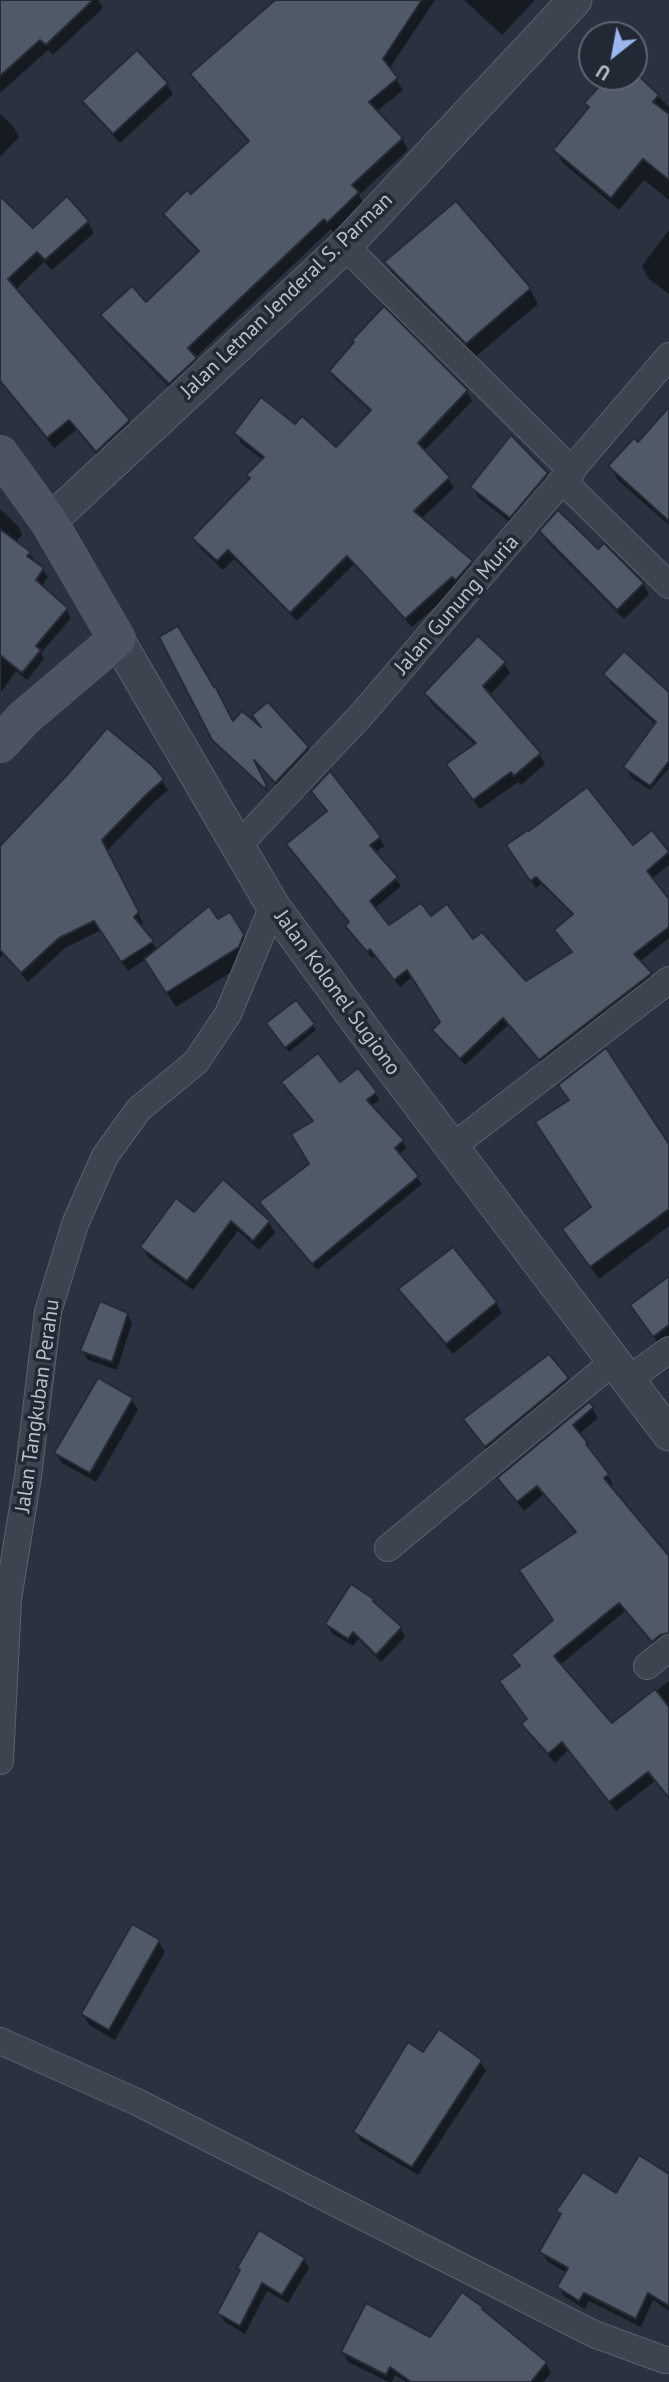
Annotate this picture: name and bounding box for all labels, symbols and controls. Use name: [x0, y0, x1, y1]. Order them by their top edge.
north arrow: [578, 21, 648, 91]
text: U: [592, 59, 615, 86]
street label: Jalan Letnan Jenderal S. Parman: [176, 188, 398, 404]
street label: Jalan Gunung Muria: [390, 530, 524, 680]
street label: Jalan Kolonel Sugiono: [269, 906, 405, 1080]
street label: Jalan Tangkuban Perahu: [11, 1298, 65, 1514]

